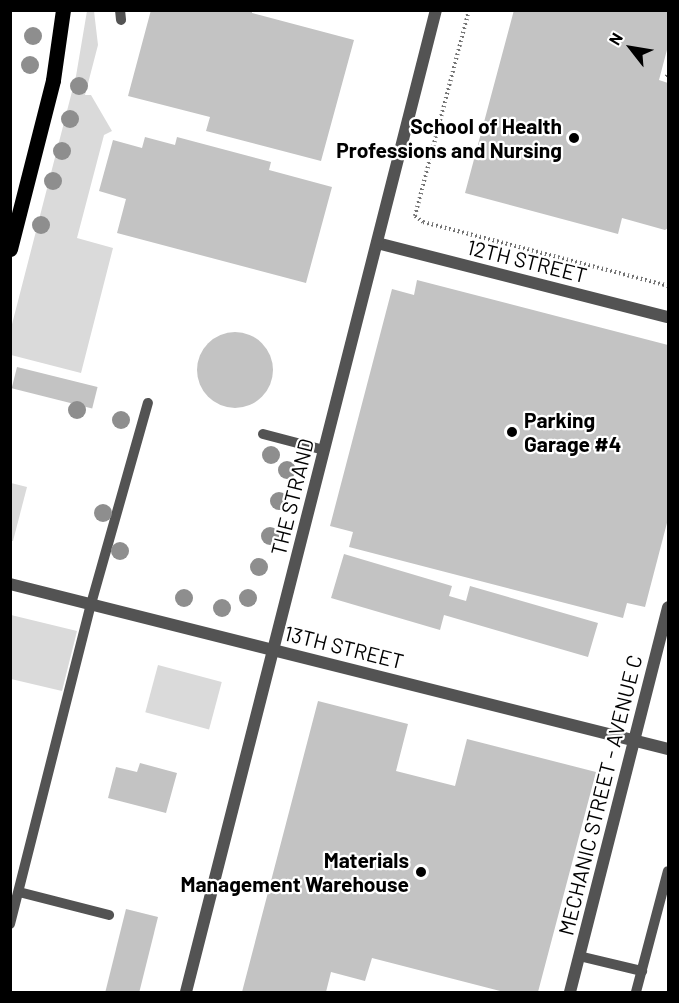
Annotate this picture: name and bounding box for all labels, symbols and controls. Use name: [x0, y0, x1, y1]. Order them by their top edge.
north arrow: [601, 18, 661, 78]
text: N: [604, 29, 626, 48]
place label: School of Health Professions and Nursing: [336, 113, 562, 163]
marker: School of Health Professions and Nursing: [567, 131, 581, 145]
street label: 12TH STREET: [465, 234, 589, 288]
place label: Parking Garage #4: [524, 407, 621, 457]
marker: Parking Garage #4: [505, 425, 519, 439]
street label: THE STRAND: [265, 436, 319, 558]
street label: 13TH STREET: [282, 620, 406, 674]
street label: MECHANIC STREET - AVENUE C: [553, 652, 647, 938]
place label: Materials Management Warehouse: [181, 847, 409, 897]
marker: Materials Management Warehouse: [414, 865, 428, 879]

